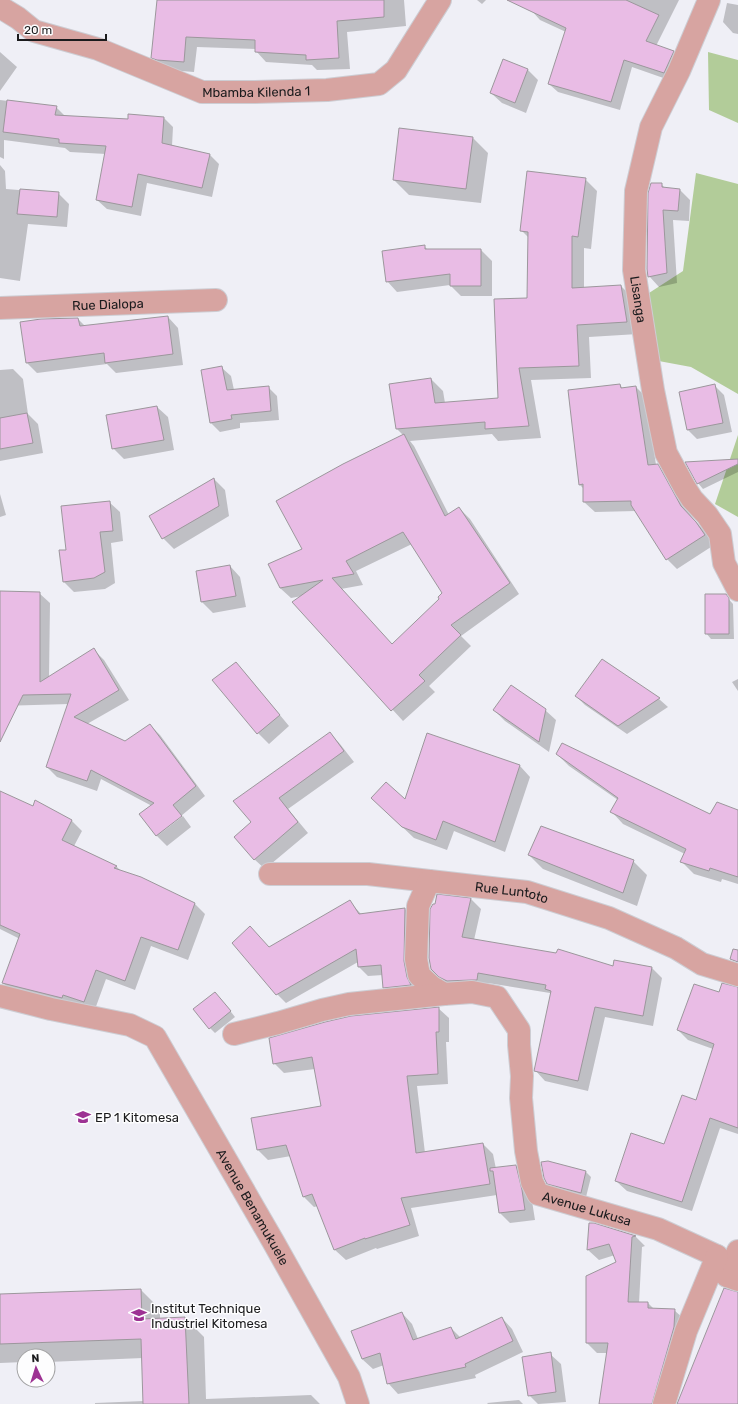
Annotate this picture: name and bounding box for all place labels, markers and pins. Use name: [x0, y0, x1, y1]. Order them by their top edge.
school or university icon: EP 1 Kitomesa: [74, 1108, 92, 1126]
place label: EP 1 Kitomesa: [95, 1110, 179, 1125]
place label: Institut Technique Industriel Kitomesa: [151, 1301, 268, 1331]
school or university icon: Institut Technique Industriel Kitomesa: [130, 1306, 148, 1324]

